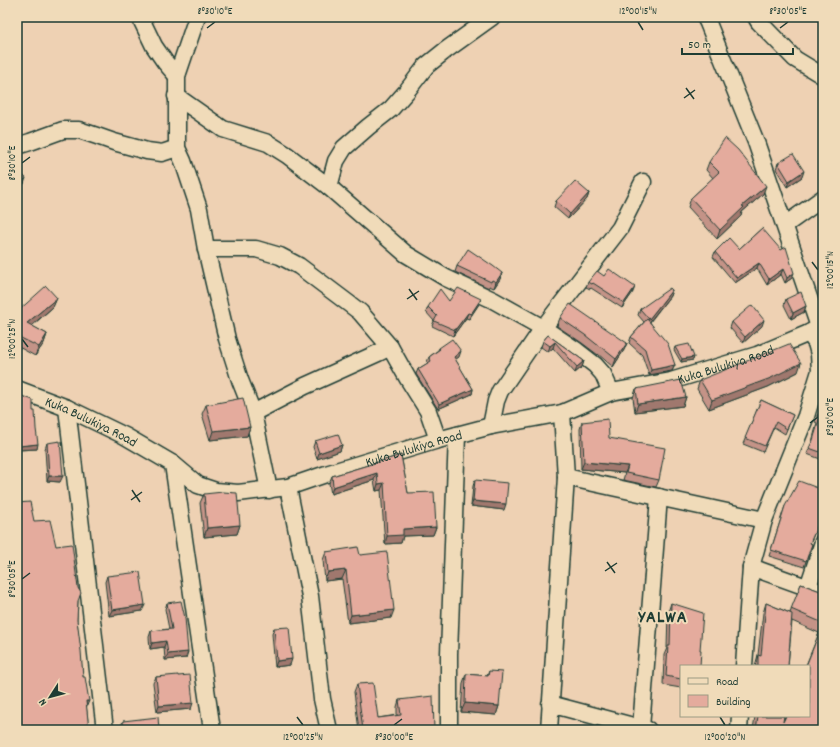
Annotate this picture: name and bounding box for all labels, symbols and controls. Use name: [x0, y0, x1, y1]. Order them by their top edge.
text: 8°30'10"E: [198, 5, 233, 19]
text: 12°00'15"N: [619, 5, 657, 19]
text: 8°30'05"E: [769, 5, 807, 19]
scale bar: [682, 30, 793, 56]
text: 50 m: [688, 37, 711, 54]
text: 8°30'10"E: [6, 145, 20, 180]
text: 12°00'15"N: [824, 251, 838, 289]
text: 12°00'25"N: [6, 319, 20, 359]
street label: Kuka Bulukiya Road: [675, 341, 777, 390]
street label: Kuka Bulukiya Road: [42, 393, 140, 453]
text: 8°30'00"E: [824, 398, 838, 436]
street label: Kuka Bulukiya Road: [363, 426, 465, 474]
text: 8°30'05"E: [6, 560, 20, 598]
district label: YALWA: [638, 606, 687, 631]
legend: [680, 665, 810, 717]
text: Road: [716, 674, 738, 691]
north arrow: [30, 677, 70, 717]
text: N: [35, 694, 52, 709]
text: Building: [716, 694, 751, 711]
text: 12°00'25"N: [283, 731, 323, 745]
text: 8°30'00"E: [375, 731, 413, 745]
text: 12°00'20"N: [705, 731, 746, 745]

